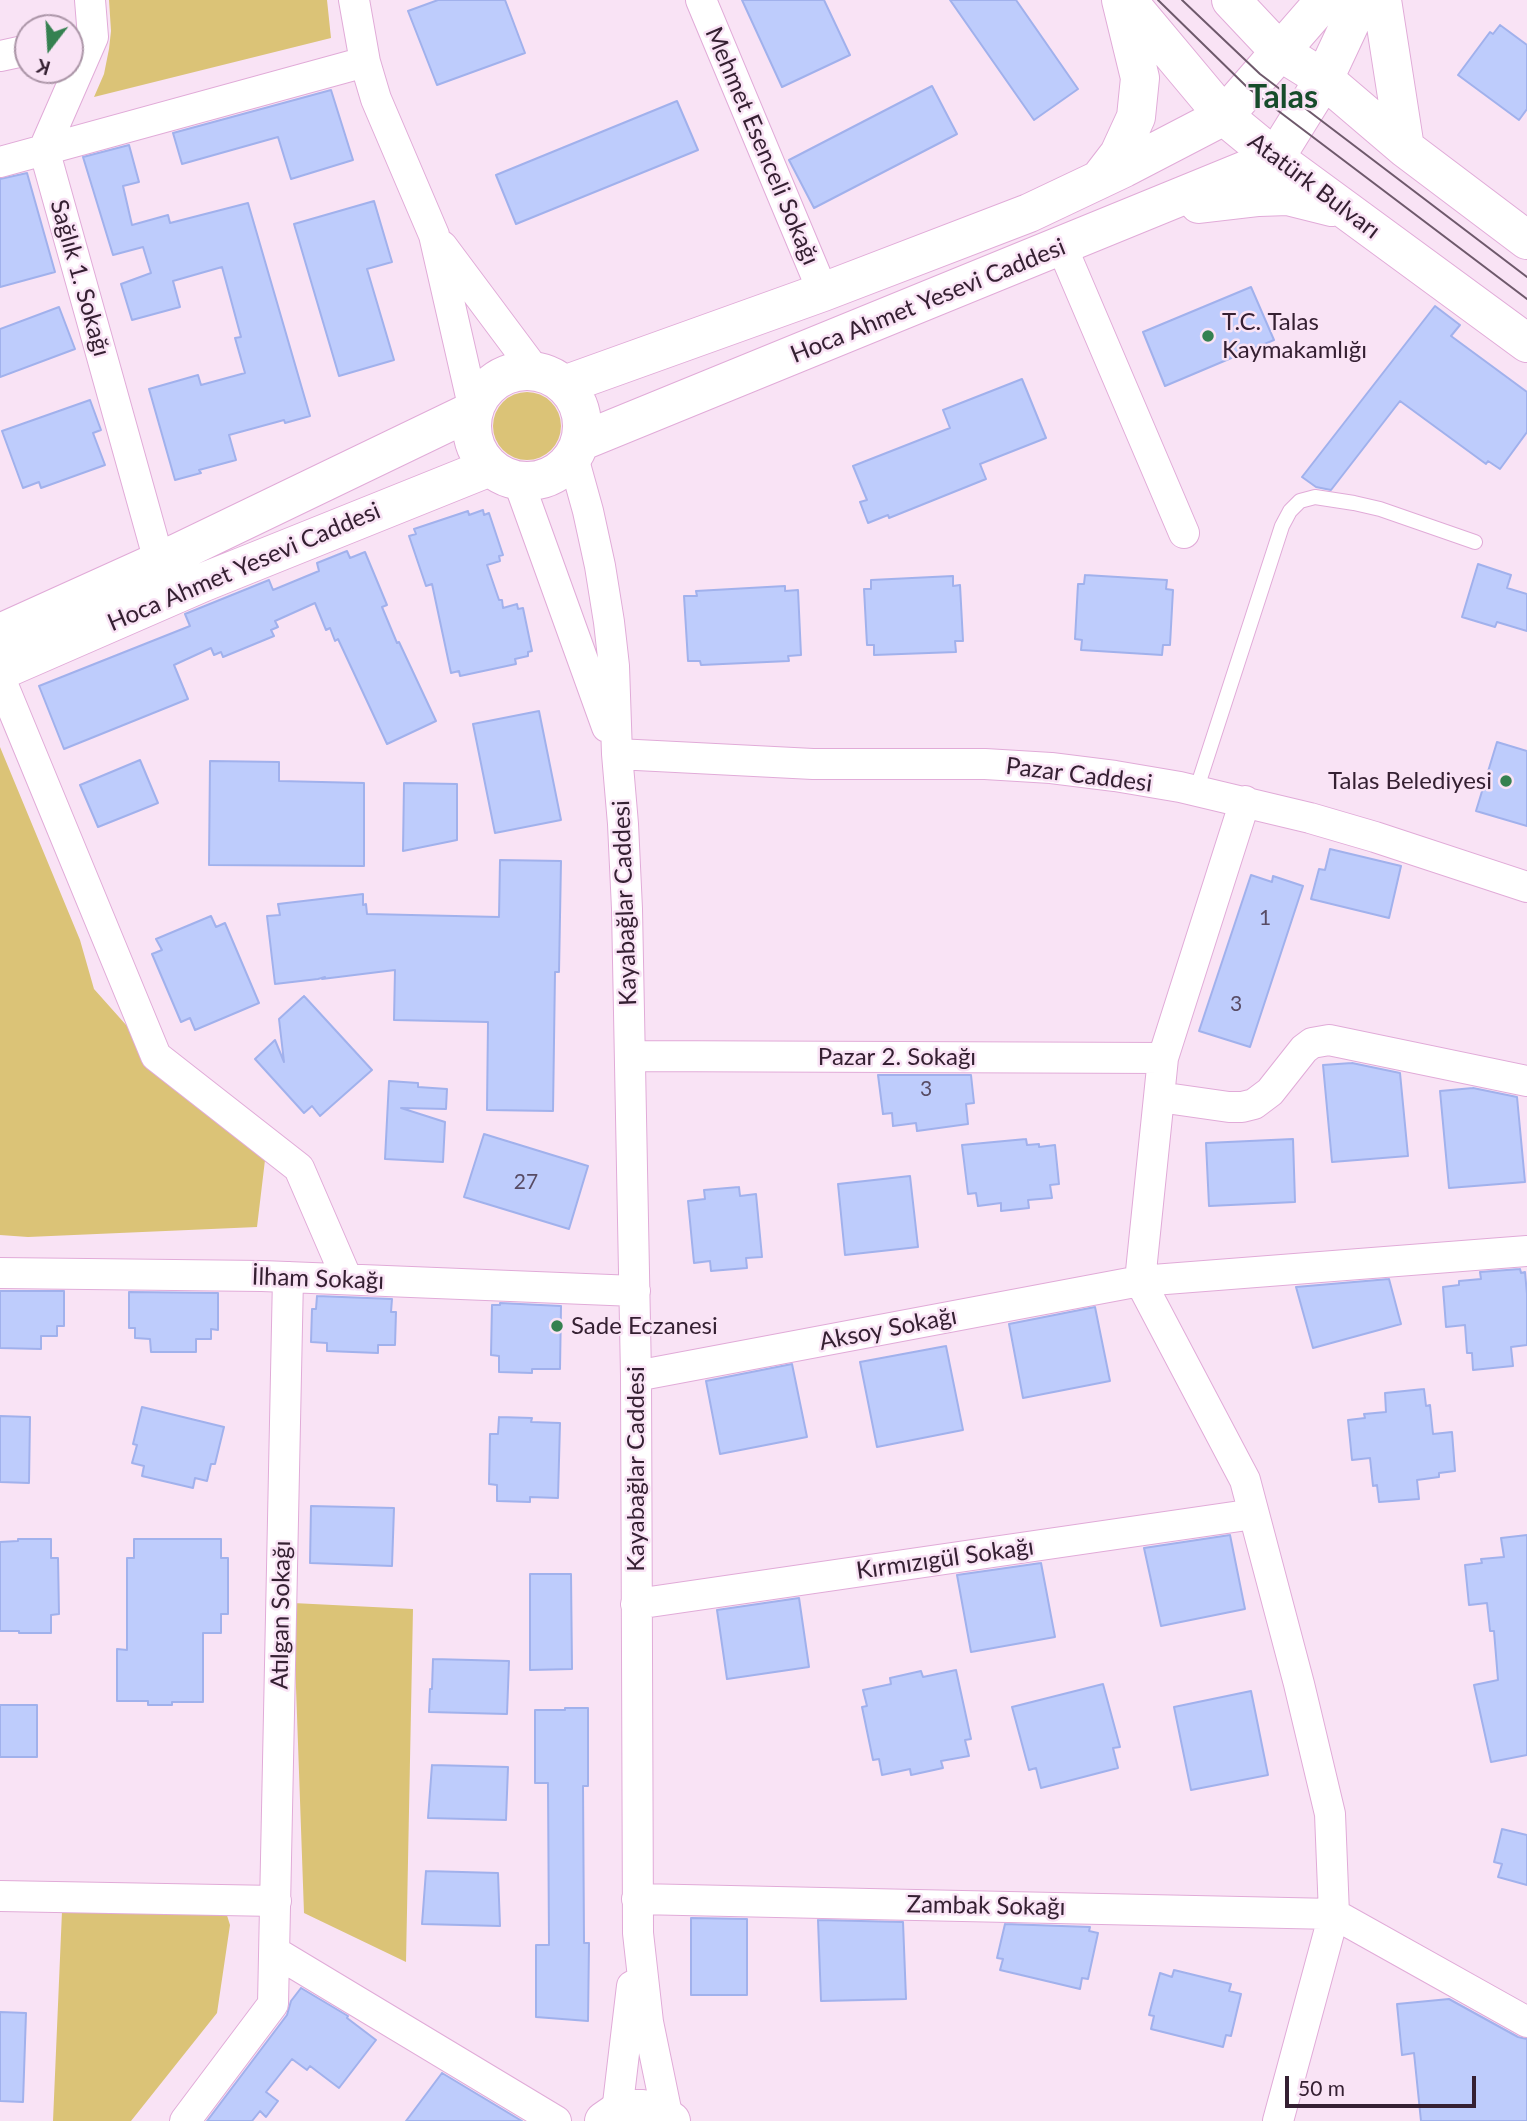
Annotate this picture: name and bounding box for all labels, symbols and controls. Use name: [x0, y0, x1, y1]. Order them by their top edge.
north arrow: [14, 14, 84, 84]
street label: Mehmet Esenceli Sokağı: [699, 23, 825, 269]
text: K: [34, 55, 53, 81]
district label: Talas: [1248, 79, 1318, 117]
street label: Atatürk Bulvarı: [1242, 127, 1386, 245]
street label: Sağlık 1. Sokağı: [44, 196, 116, 360]
street label: Hoca Ahmet Yesevi Caddesi: [787, 233, 1069, 369]
place label: T.C. Talas Kaymakamlığı: [1222, 308, 1367, 364]
marker: T.C. Talas Kaymakamlığı: [1200, 328, 1216, 344]
street label: Hoca Ahmet Yesevi Caddesi: [103, 496, 385, 638]
street label: Pazar Caddesi: [1004, 752, 1154, 798]
place label: Talas Belediyesi: [1328, 767, 1492, 795]
marker: Talas Belediyesi: [1498, 773, 1514, 789]
street label: Kayabağlar Caddesi: [607, 800, 643, 1006]
house number: 1: [1259, 905, 1271, 931]
house number: 3: [1230, 991, 1242, 1017]
street label: Pazar 2. Sokağı: [818, 1043, 976, 1071]
house number: 3: [920, 1076, 932, 1102]
house number: 27: [514, 1169, 538, 1195]
street label: İlham Sokağı: [251, 1262, 385, 1296]
street label: Aksoy Sokağı: [817, 1302, 959, 1356]
place label: Sade Eczanesi: [571, 1312, 718, 1340]
marker: Sade Eczanesi: [549, 1318, 565, 1334]
street label: Kayabağlar Caddesi: [622, 1366, 650, 1572]
street label: Kırmızıgül Sokağı: [854, 1532, 1036, 1586]
street label: Atılgan Sokağı: [265, 1540, 297, 1690]
street label: Zambak Sokağı: [906, 1890, 1066, 1922]
scale bar: [1289, 2062, 1480, 2106]
text: 50 m: [1298, 2075, 1345, 2100]

